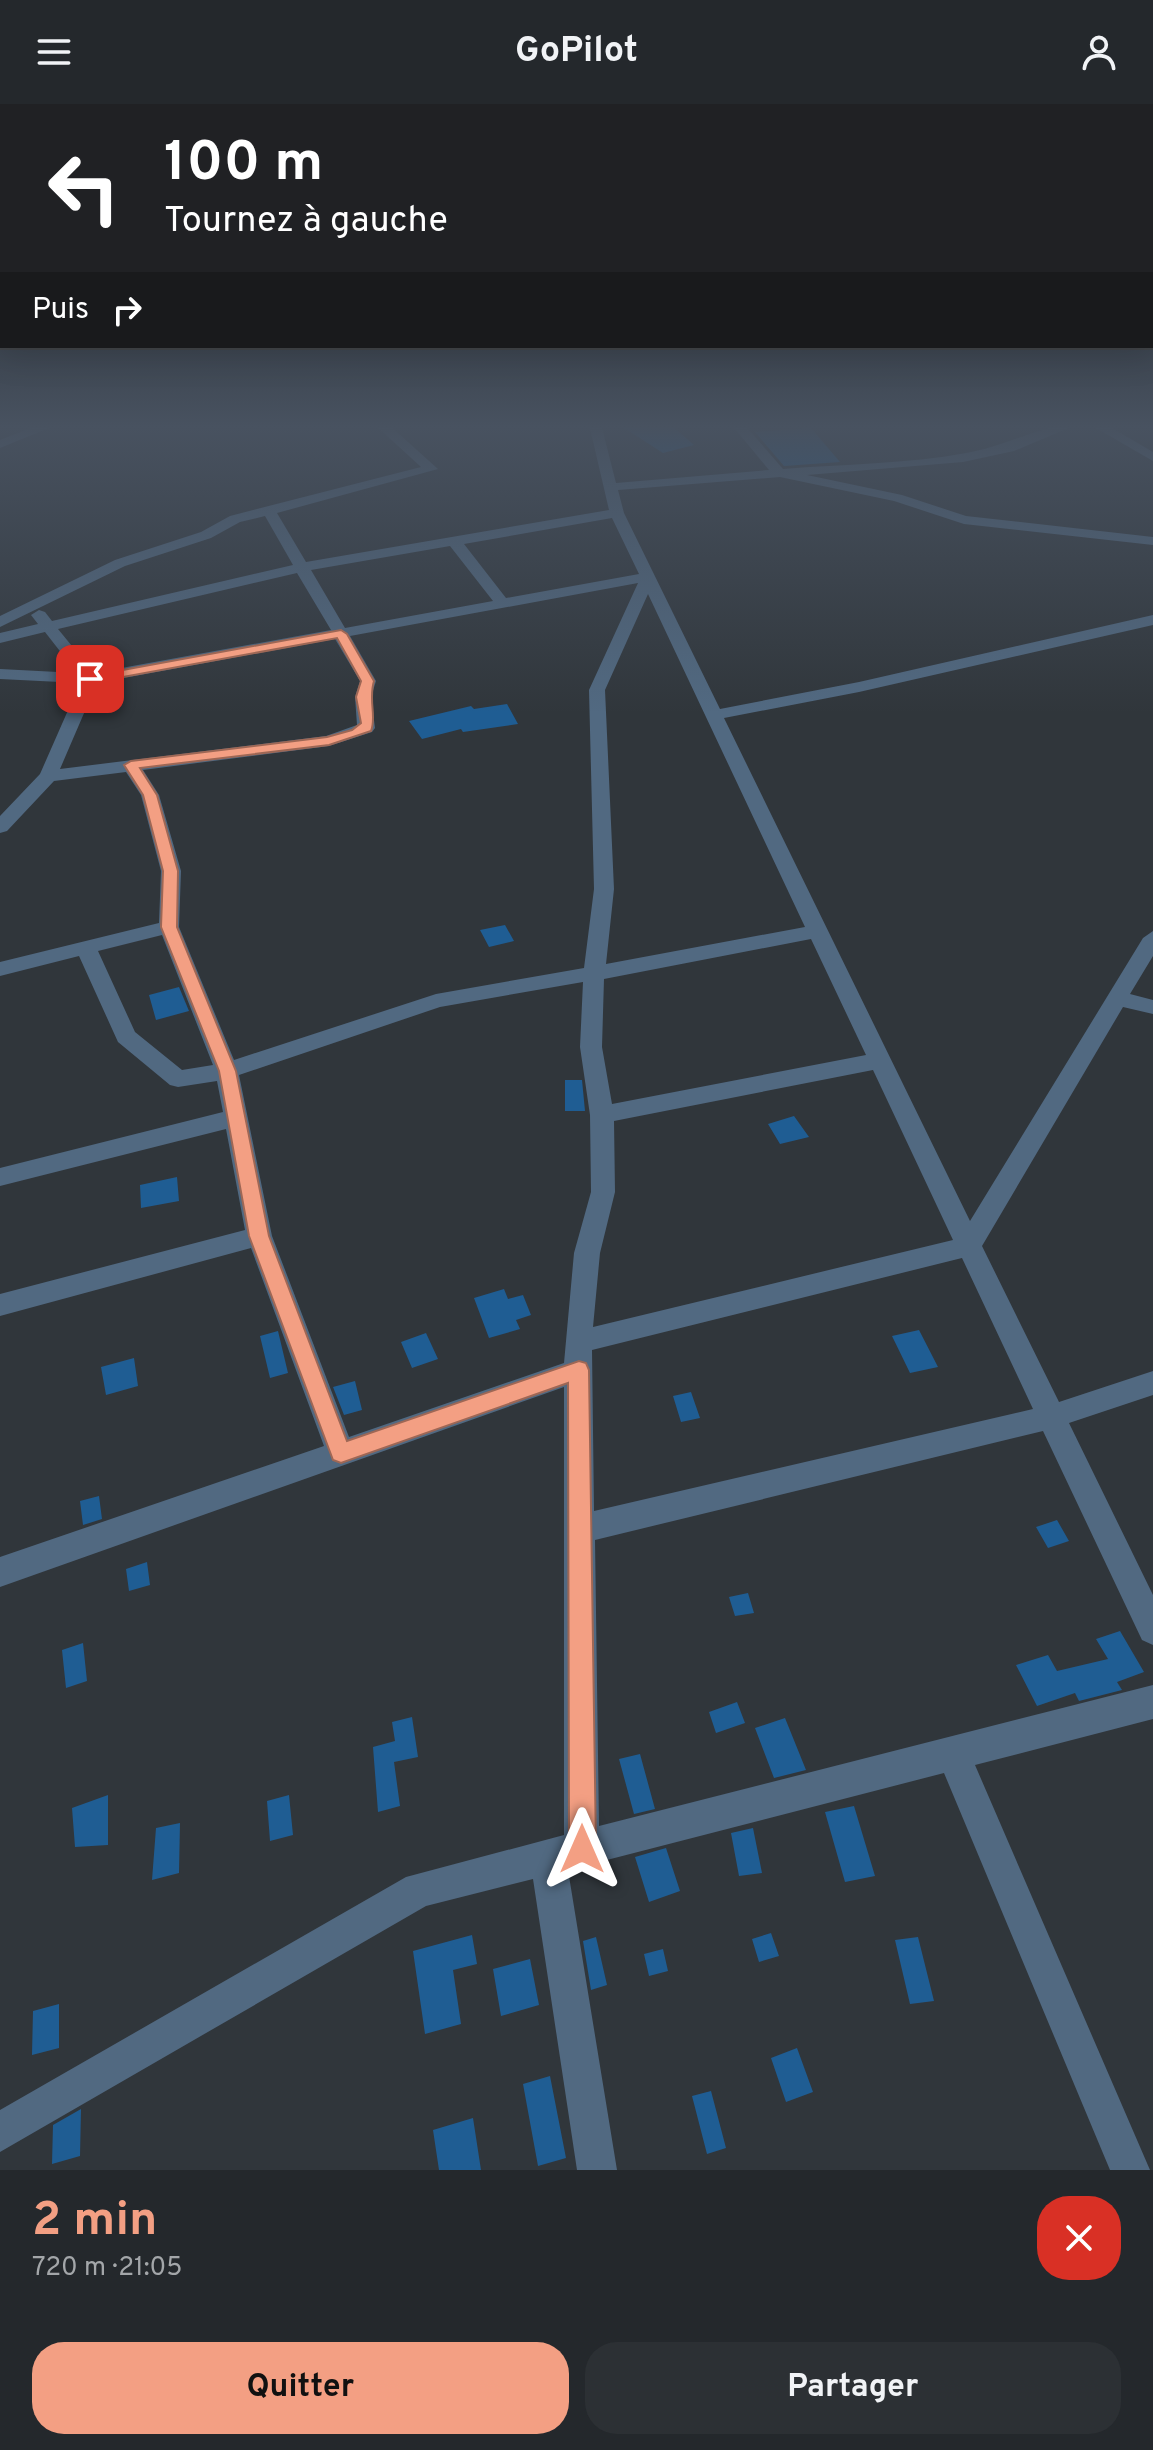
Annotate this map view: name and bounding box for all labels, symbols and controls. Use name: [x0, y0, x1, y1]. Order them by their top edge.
text: GoPilot: [515, 29, 638, 75]
icon: menu: [32, 30, 76, 74]
icon: person: [1077, 30, 1121, 74]
text: 100 m: [164, 130, 323, 200]
icon: left: [32, 136, 136, 240]
text: Tournez à gauche: [164, 199, 448, 245]
icon: right: [105, 288, 149, 332]
text: Puis: [32, 292, 89, 329]
pin: [56, 645, 124, 713]
icon: arrive: [68, 657, 112, 701]
position arrow: [540, 1807, 624, 1891]
text: 2 min: [32, 2192, 157, 2252]
button: close: [1037, 2196, 1121, 2280]
text: 720 m · 21:05: [32, 2252, 182, 2285]
button: Quitter: [32, 2342, 569, 2434]
button: Partager: [585, 2342, 1121, 2434]

